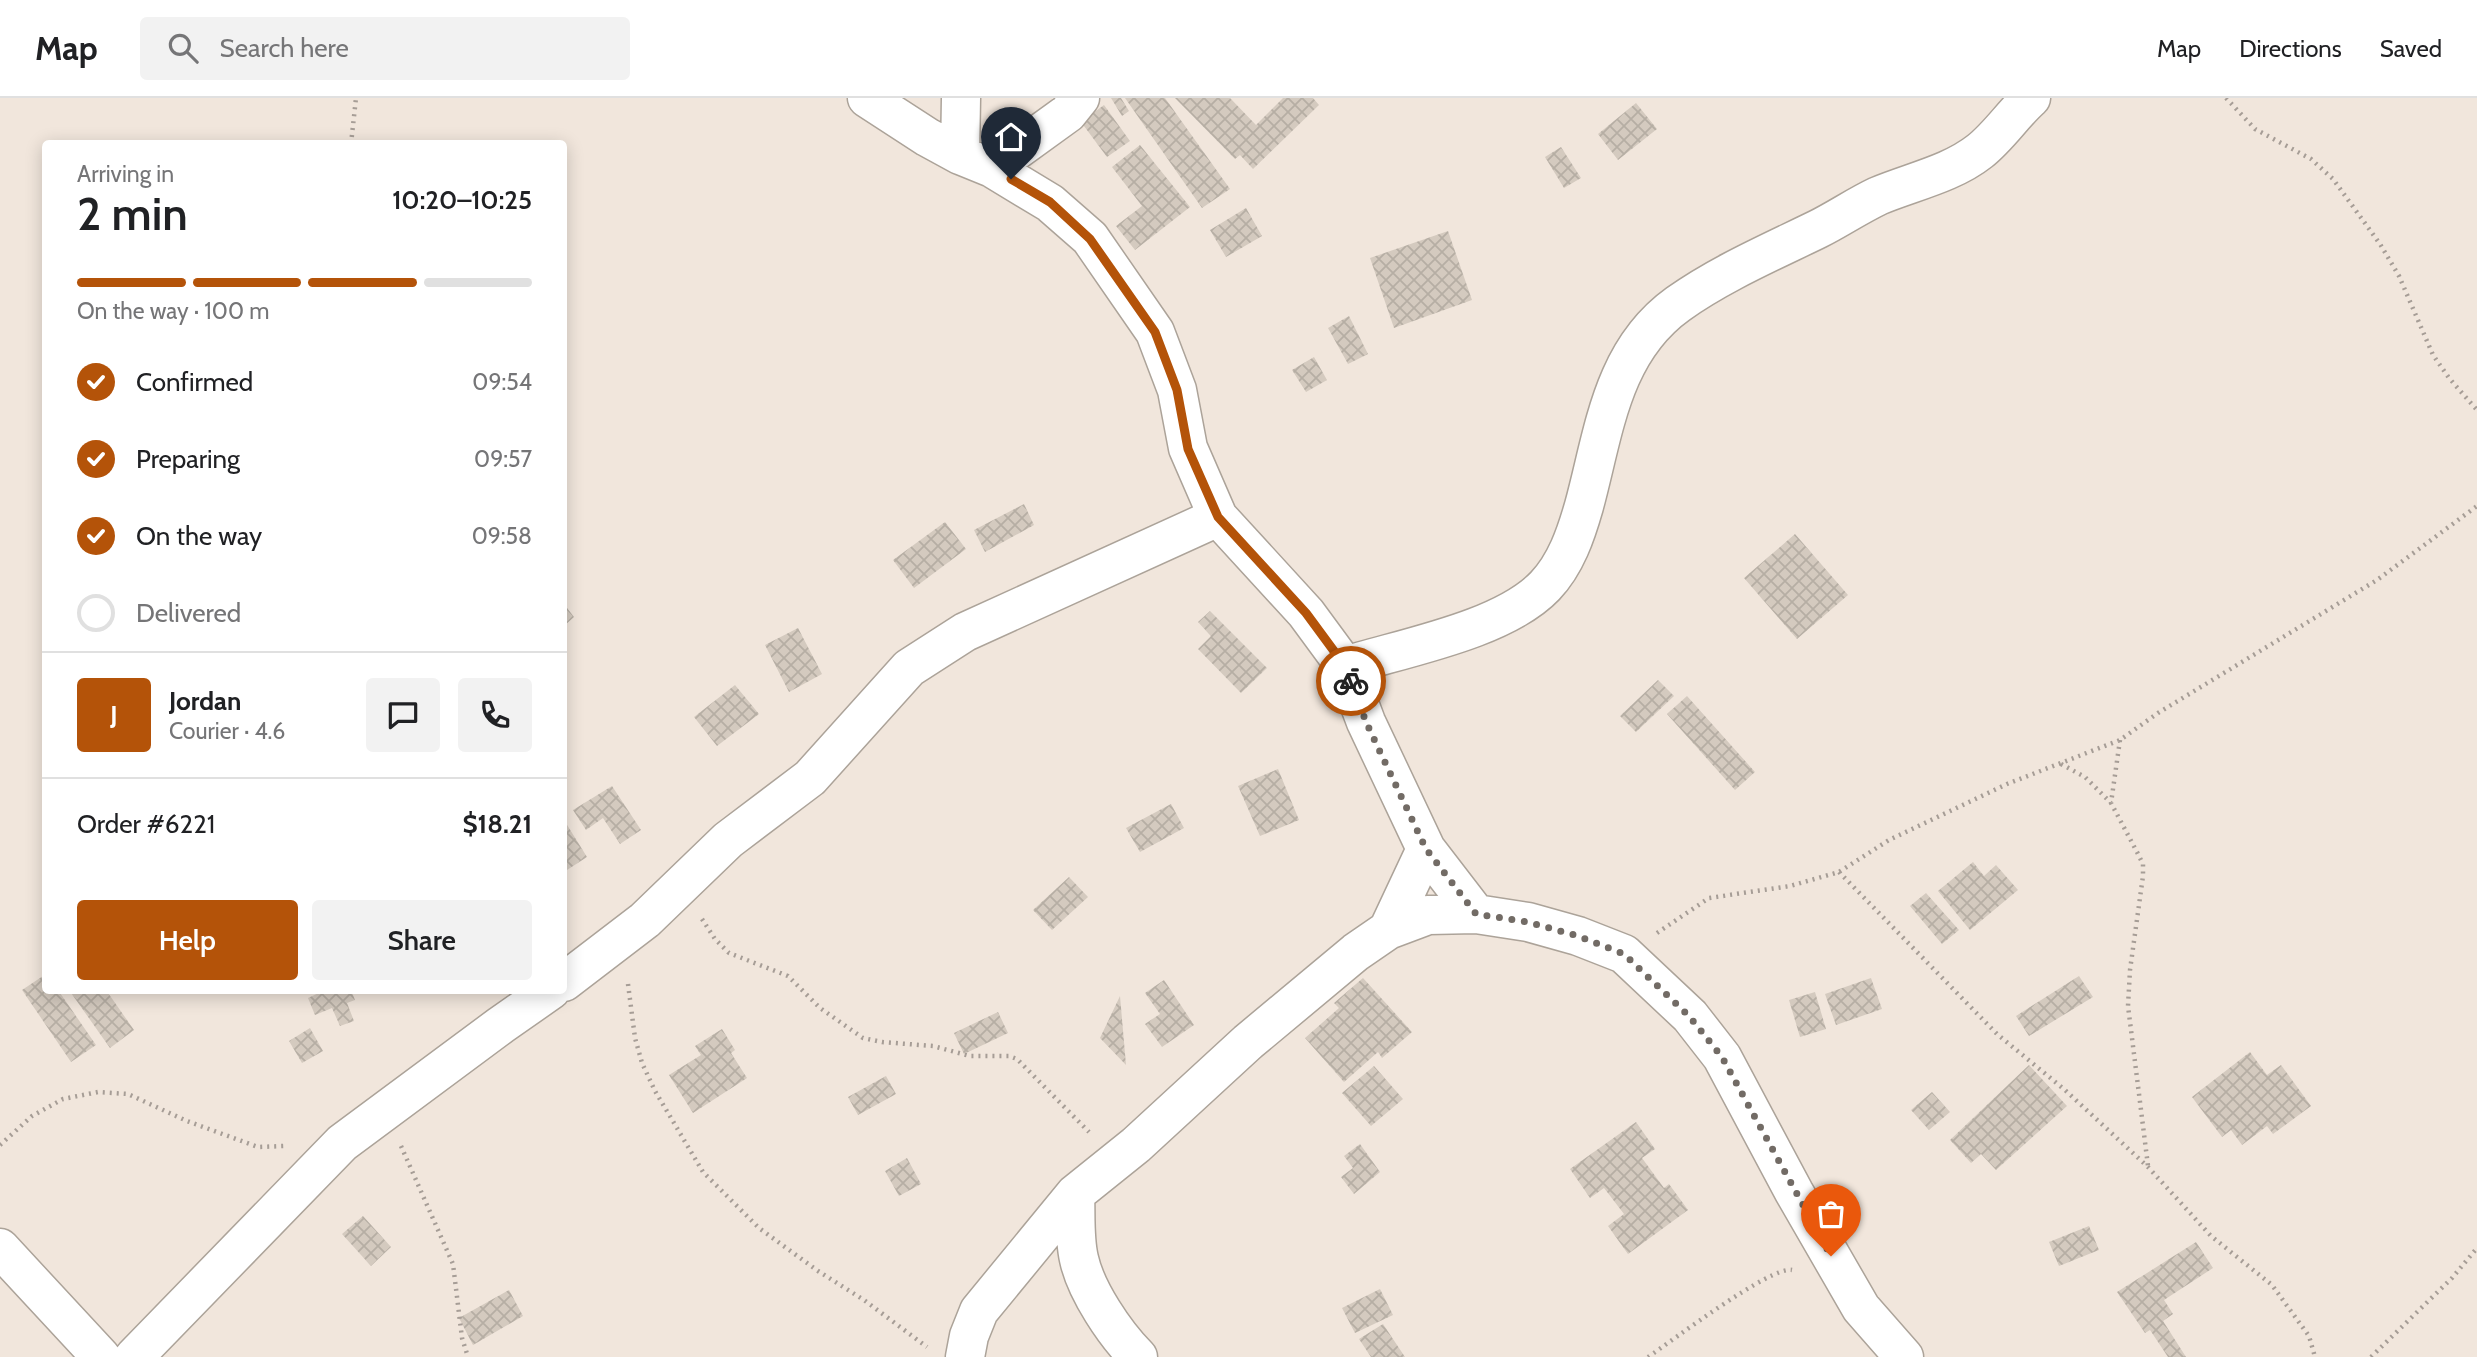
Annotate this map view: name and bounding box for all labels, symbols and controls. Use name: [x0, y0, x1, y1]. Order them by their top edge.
search box: [140, 17, 630, 80]
text: Map: [35, 28, 98, 68]
icon: search: [164, 29, 202, 67]
text: Search here: [220, 32, 349, 64]
text: Map: [2157, 34, 2201, 63]
text: Directions: [2239, 34, 2342, 63]
text: Saved: [2380, 34, 2442, 63]
pin: [981, 107, 1041, 179]
icon: home: [992, 118, 1030, 156]
text: Arriving in: [77, 160, 174, 188]
text: 10:20–10:25: [392, 184, 532, 216]
text: 2 min: [77, 186, 188, 242]
text: On the way · 100 m: [77, 297, 269, 325]
icon: check: [77, 363, 115, 401]
text: Confirmed: [136, 366, 253, 398]
text: 09:54: [472, 368, 532, 396]
icon: check: [77, 440, 115, 478]
text: Preparing: [136, 443, 240, 475]
text: 09:57: [474, 445, 532, 473]
icon: check: [77, 517, 115, 555]
text: On the way: [136, 520, 262, 552]
text: 09:58: [472, 522, 532, 550]
text: Delivered: [136, 597, 241, 629]
courier: [1316, 646, 1386, 716]
icon: bike: [1332, 662, 1370, 700]
button: chat: [366, 678, 440, 752]
button: phone: [458, 678, 532, 752]
text: Jordan: [169, 685, 241, 717]
text: J: [110, 699, 118, 731]
text: Courier · 4.6: [169, 717, 285, 745]
text: Order #6221: [77, 808, 215, 840]
text: $18.21: [463, 808, 532, 840]
button: Help: [77, 900, 298, 980]
button: Share: [312, 900, 532, 980]
pin: [1801, 1184, 1861, 1256]
icon: bag: [1812, 1195, 1850, 1233]

